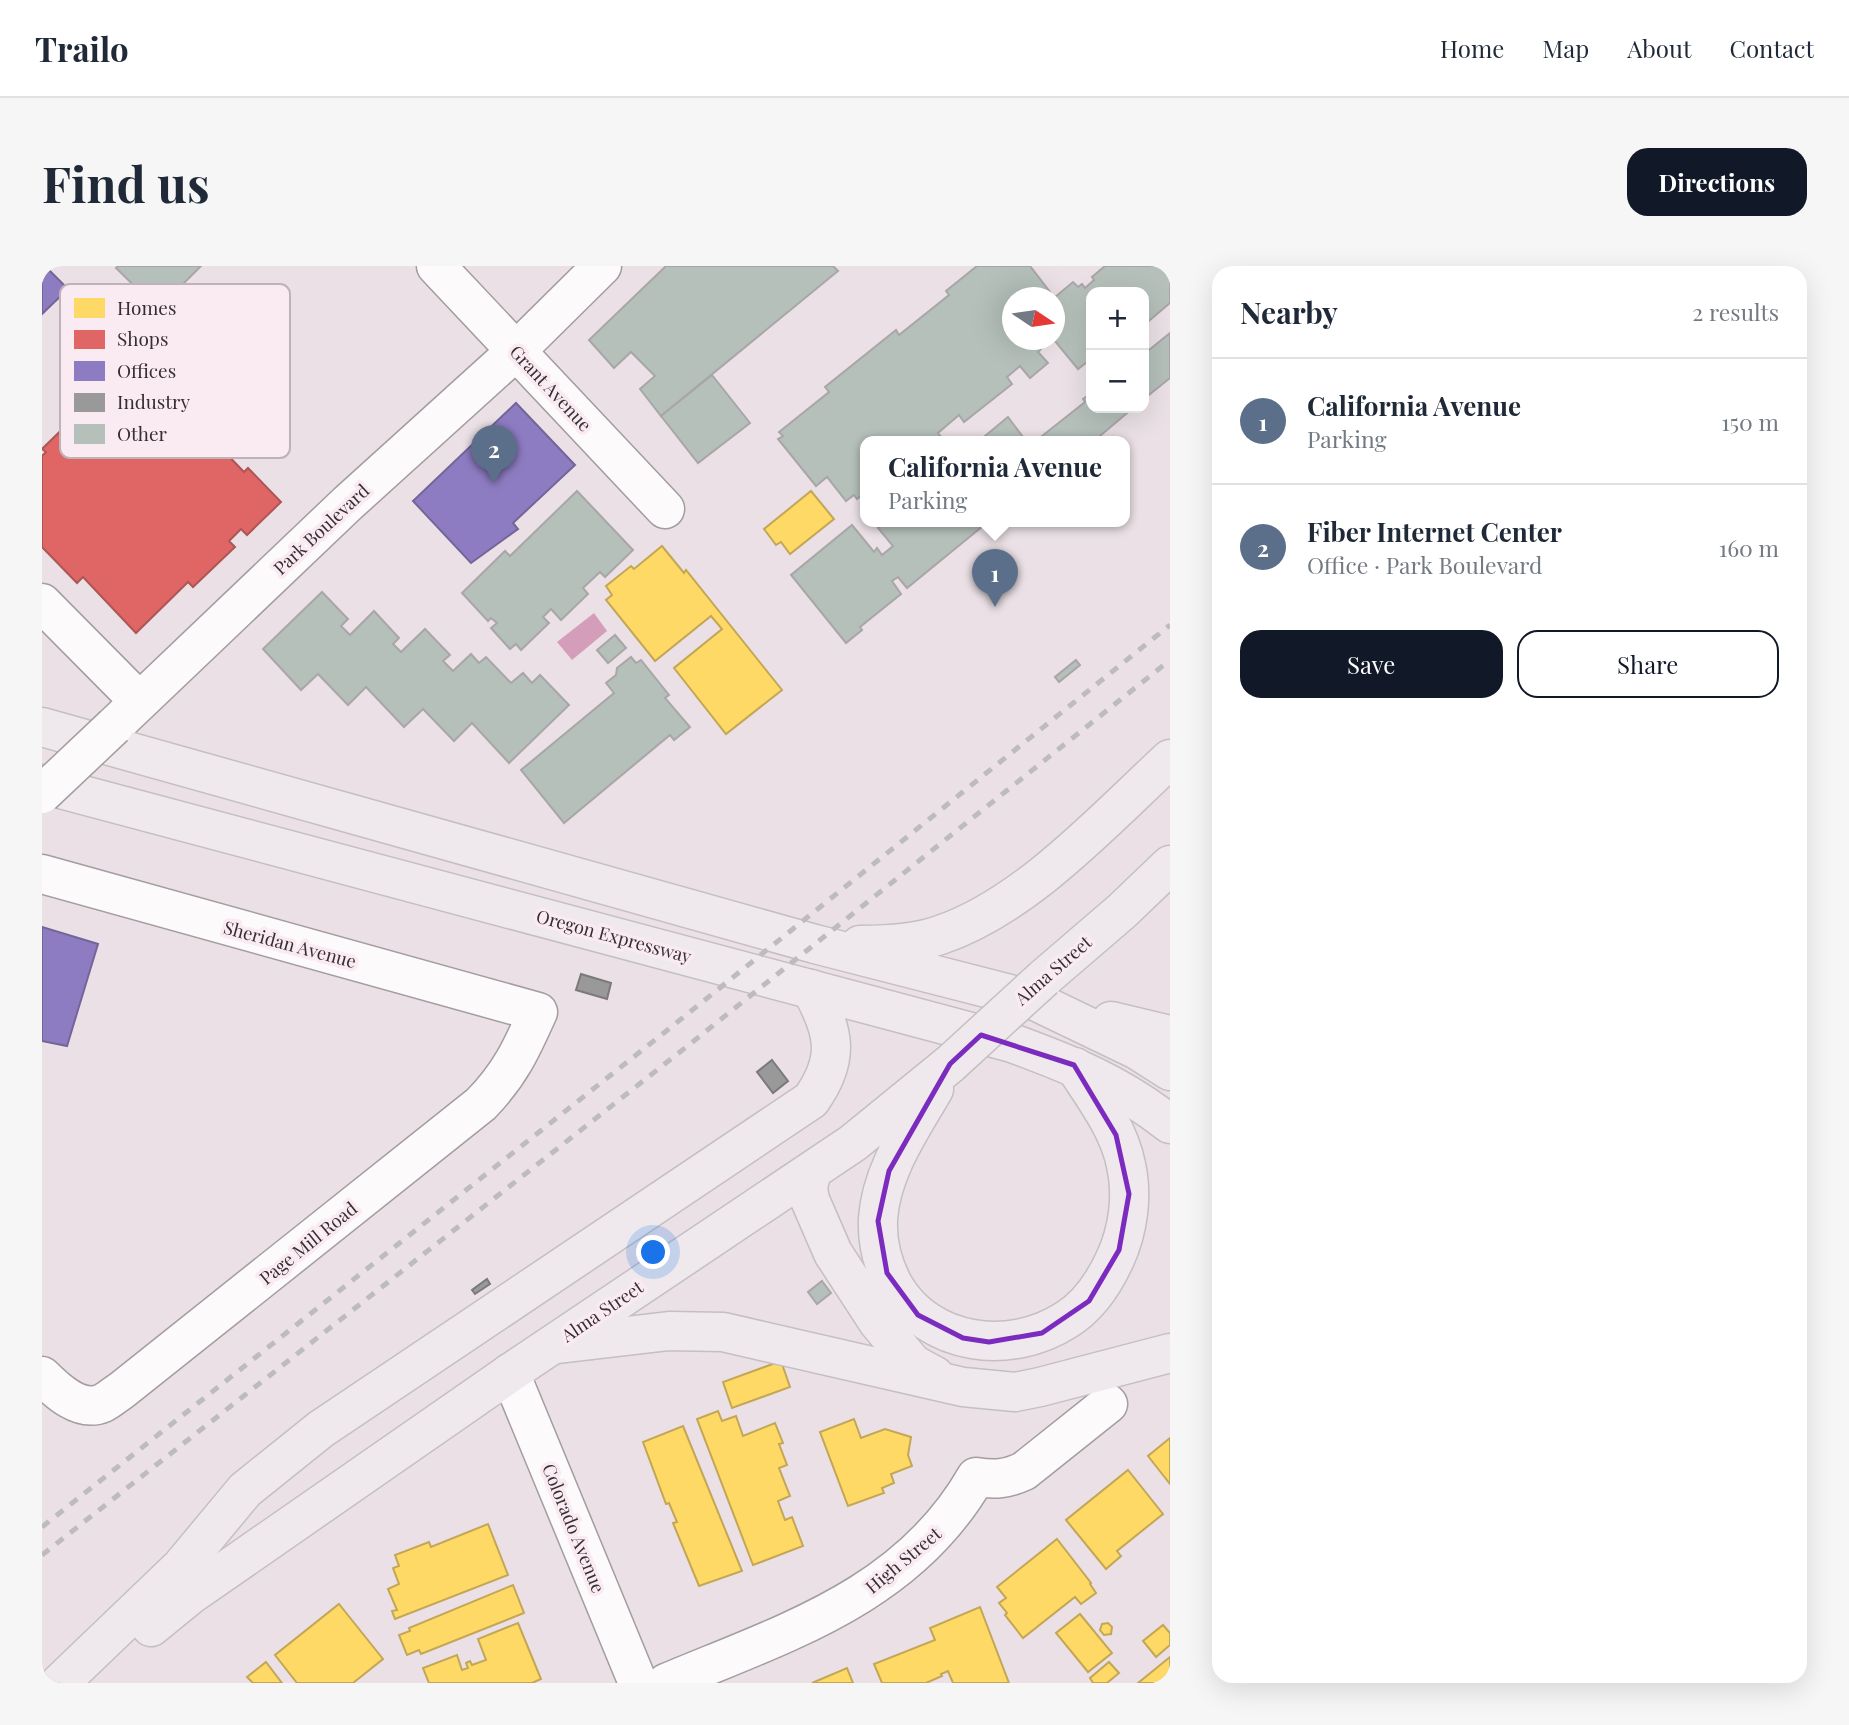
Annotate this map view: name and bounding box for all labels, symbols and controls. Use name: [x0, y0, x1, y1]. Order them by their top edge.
text: Trailo: [35, 26, 129, 70]
text: Home: [1440, 32, 1504, 64]
text: Map: [1542, 32, 1589, 64]
text: About: [1627, 32, 1691, 64]
text: Contact: [1729, 32, 1814, 64]
button: Directions: [1627, 148, 1807, 216]
text: Find us: [42, 150, 210, 215]
legend: [60, 284, 290, 458]
north arrow: [1002, 287, 1065, 350]
map controls: [1086, 287, 1149, 413]
button: +: [1086, 287, 1149, 350]
text: Nearby: [1240, 292, 1338, 332]
text: Homes: [117, 294, 176, 320]
text: 2 results: [1692, 296, 1779, 327]
text: Shops: [117, 325, 168, 351]
street label: Grant Avenue: [505, 340, 597, 436]
button: −: [1086, 350, 1149, 413]
text: Offices: [117, 357, 176, 383]
text: Industry: [117, 388, 191, 414]
text: California Avenue: [1307, 388, 1521, 423]
text: 1: [1259, 406, 1267, 437]
text: 150 m: [1721, 406, 1779, 437]
text: Other: [117, 420, 168, 446]
text: Parking: [1307, 423, 1387, 454]
pin: 2: [471, 425, 517, 483]
popup: [860, 436, 1130, 527]
text: California Avenue: [888, 449, 1102, 484]
street label: Park Boulevard: [268, 478, 374, 580]
text: Parking: [888, 484, 968, 515]
text: Fiber Internet Center: [1307, 514, 1562, 549]
text: 2: [1257, 532, 1269, 563]
text: 160 m: [1719, 532, 1779, 563]
pin: 1: [972, 549, 1018, 607]
text: Office · Park Boulevard: [1307, 549, 1542, 580]
button: Save: [1240, 630, 1503, 698]
button: Share: [1517, 630, 1779, 698]
street label: Oregon Expressway: [534, 904, 694, 968]
street label: Sheridan Avenue: [221, 915, 359, 973]
street label: Alma Street: [1009, 930, 1097, 1011]
street label: Page Mill Road: [254, 1196, 362, 1290]
your location: [636, 1235, 670, 1269]
street label: Alma Street: [555, 1274, 648, 1348]
street label: Colorado Avenue: [537, 1460, 611, 1596]
street label: High Street: [860, 1521, 946, 1599]

